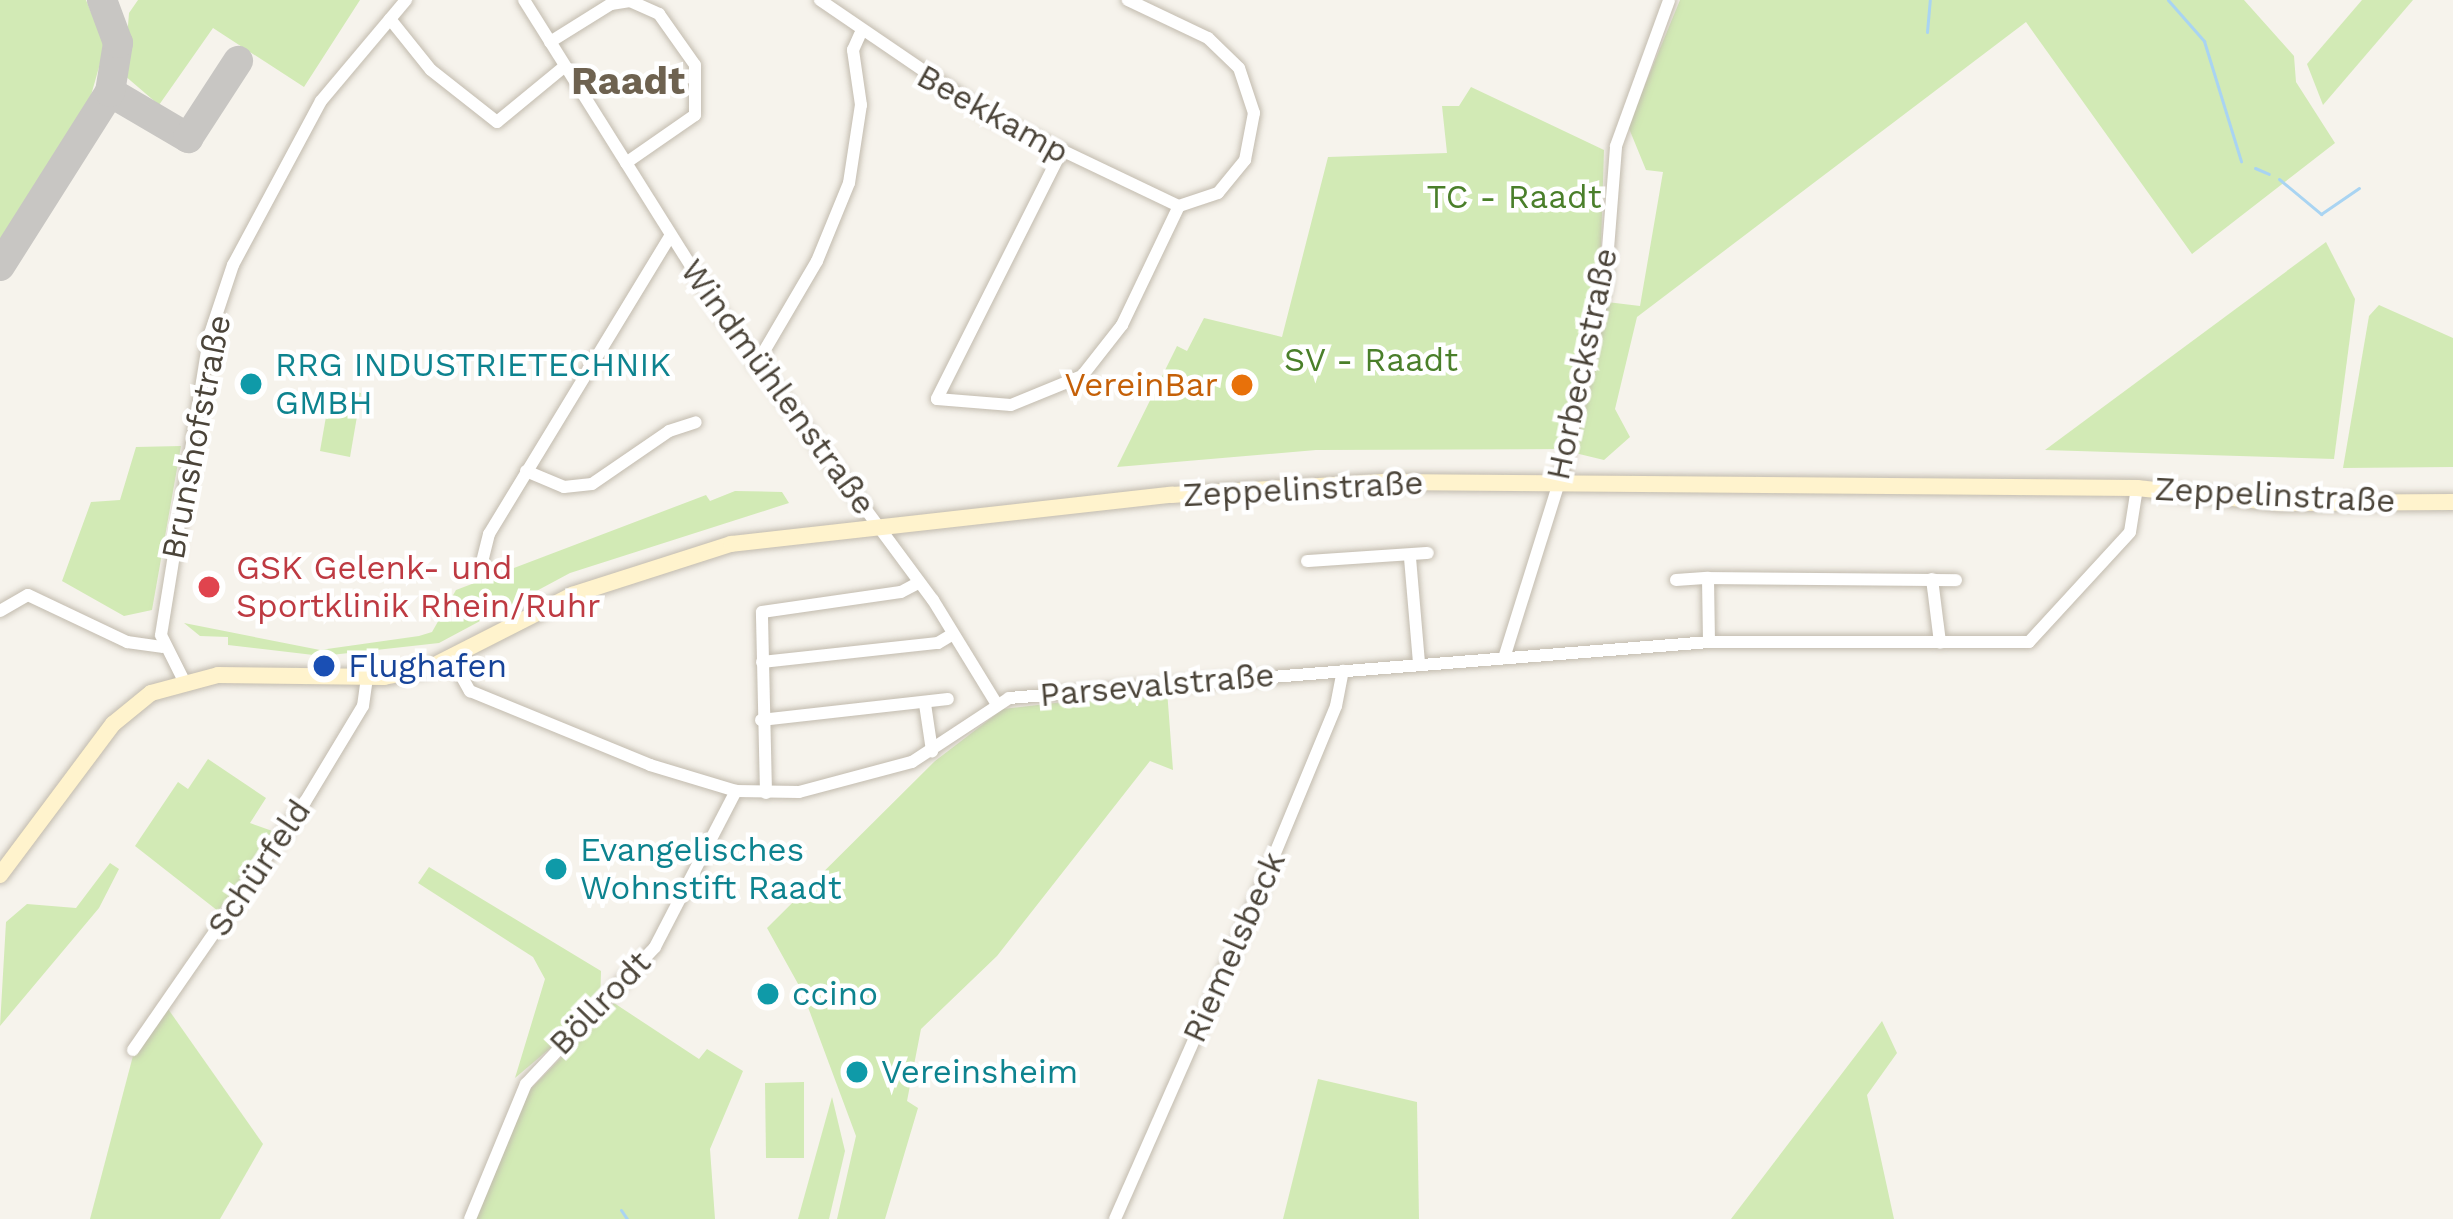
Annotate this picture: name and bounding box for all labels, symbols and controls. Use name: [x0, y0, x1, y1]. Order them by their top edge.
street label: Beekkamp: [910, 56, 1076, 172]
district label: Raadt: [571, 58, 685, 104]
park label: TC - Raadt: [1427, 177, 1601, 217]
street label: Horbeckstraße: [1538, 244, 1626, 484]
street label: Windmühlenstraße: [672, 252, 884, 522]
street label: Brunshofstraße: [153, 311, 239, 563]
park label: SV - Raadt: [1283, 340, 1459, 380]
place label: RRG INDUSTRIETECHNIK GMBH: [275, 345, 671, 423]
place label: VereinBar: [1064, 365, 1218, 405]
marker: RRG INDUSTRIETECHNIK GMBH: [238, 371, 264, 397]
marker: VereinBar: [1229, 372, 1255, 398]
street label: Zeppelinstraße: [1182, 463, 1424, 515]
street label: Zeppelinstraße: [2154, 469, 2396, 521]
place label: GSK Gelenk- und Sportklinik Rhein/Ruhr: [236, 548, 601, 626]
marker: GSK Gelenk- und Sportklinik Rhein/Ruhr: [193, 571, 225, 603]
place label: Flughafen: [348, 646, 507, 686]
marker: Flughafen: [311, 653, 337, 679]
street label: Parsevalstraße: [1038, 655, 1276, 715]
street label: Schürfeld: [199, 792, 319, 944]
place label: Evangelisches Wohnstift Raadt: [580, 830, 841, 908]
street label: Riemelsbeck: [1174, 846, 1294, 1048]
marker: Evangelisches Wohnstift Raadt: [543, 856, 569, 882]
street label: Böllrodt: [541, 943, 659, 1063]
place label: ccino: [792, 974, 878, 1014]
marker: ccino: [755, 981, 781, 1007]
place label: Vereinsheim: [881, 1052, 1078, 1092]
marker: Vereinsheim: [844, 1059, 870, 1085]

